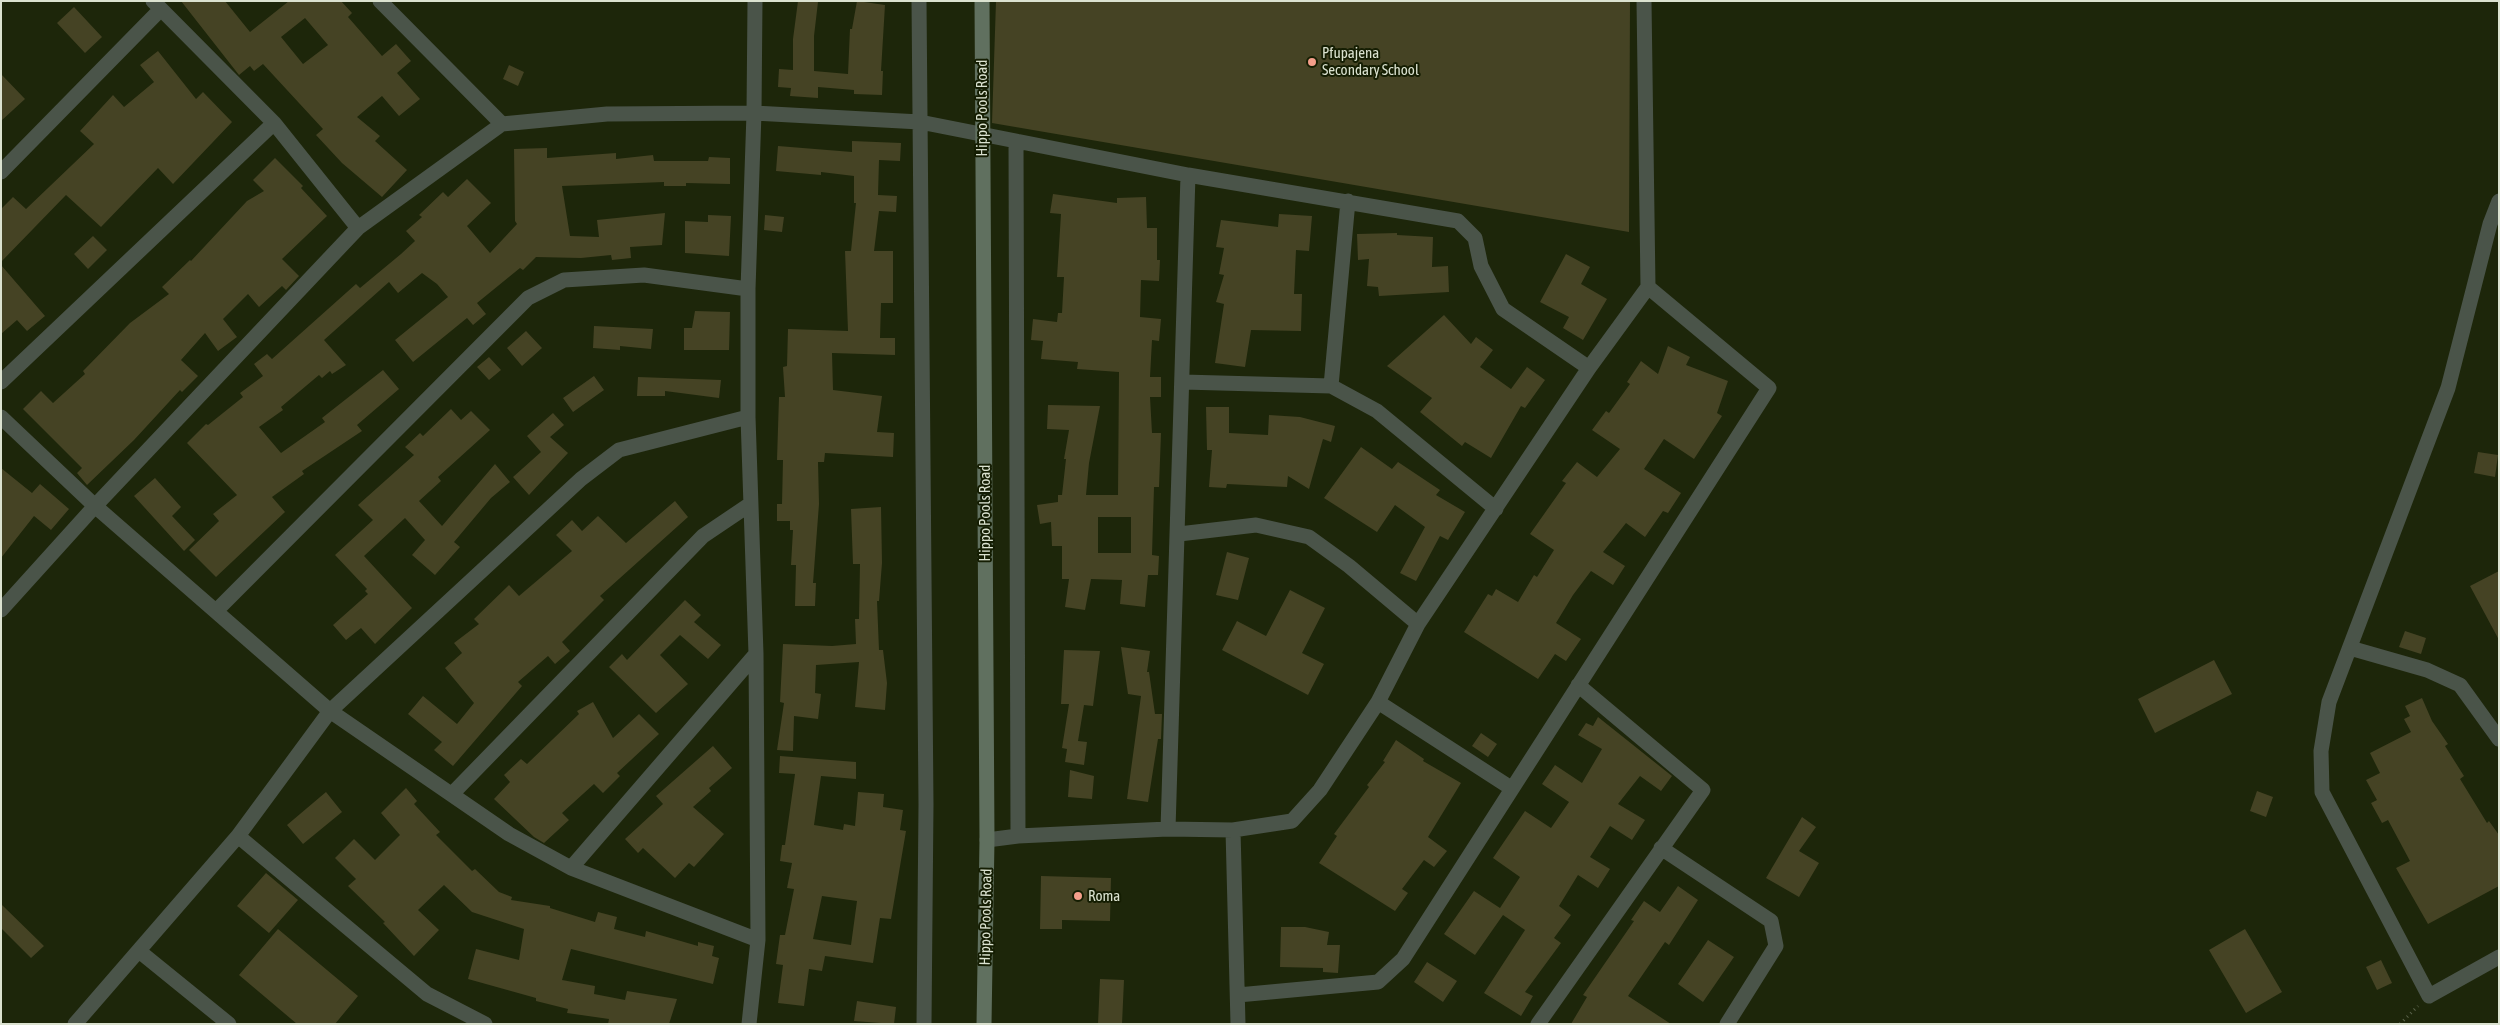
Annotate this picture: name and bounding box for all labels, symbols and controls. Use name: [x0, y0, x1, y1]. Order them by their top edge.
place label: Pfupajena Secondary School: [1322, 44, 1419, 79]
marker: Pfupajena Secondary School: [1306, 56, 1318, 68]
street label: Hippo Pools Road: [973, 60, 991, 156]
street label: Hippo Pools Road: [976, 465, 994, 561]
street label: Hippo Pools Road: [976, 868, 996, 966]
place label: Roma: [1088, 887, 1120, 905]
marker: Roma: [1072, 890, 1084, 902]

